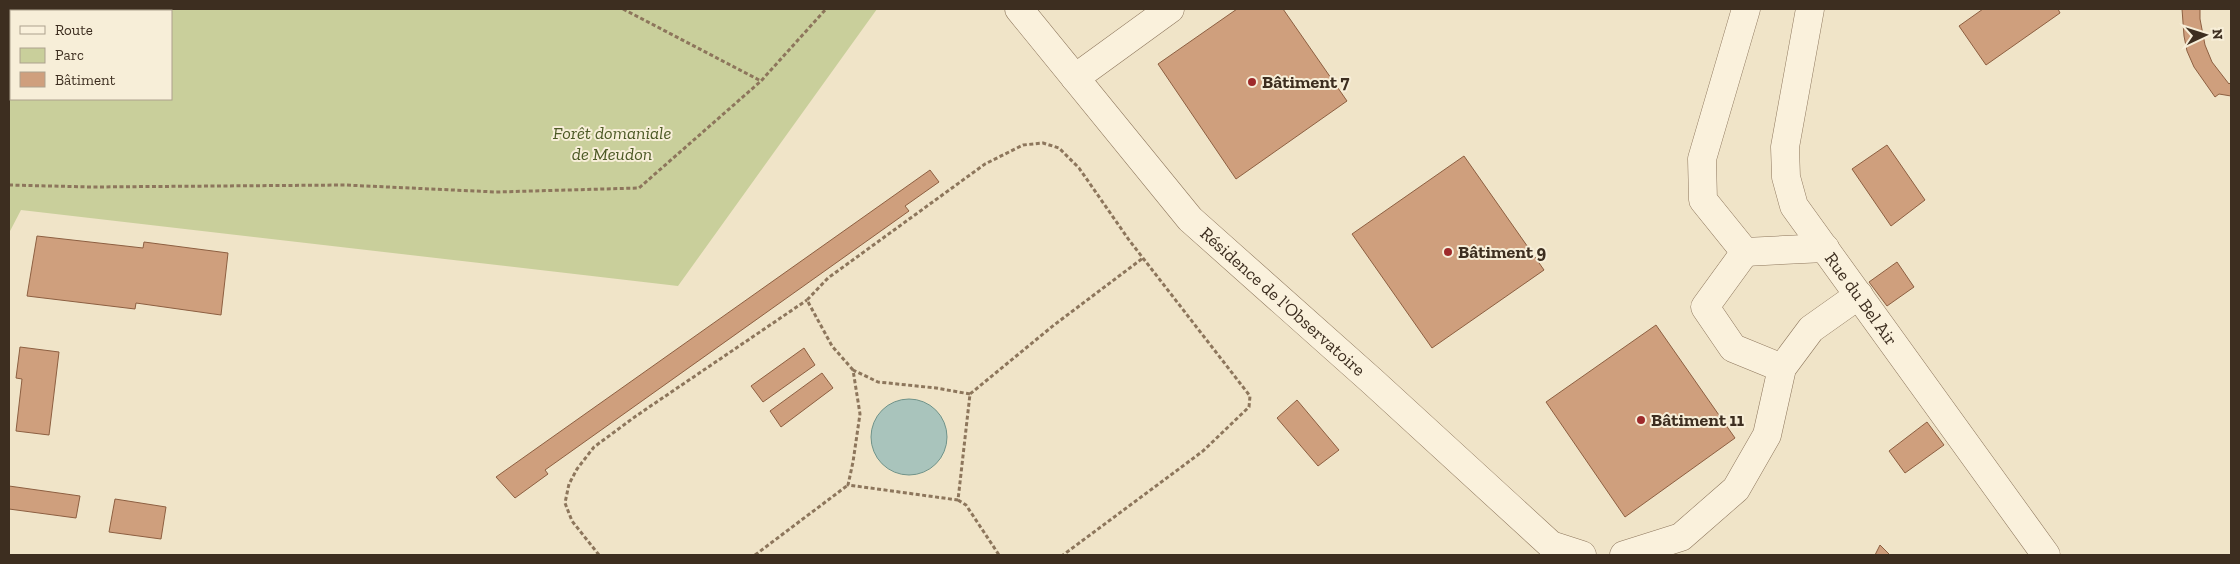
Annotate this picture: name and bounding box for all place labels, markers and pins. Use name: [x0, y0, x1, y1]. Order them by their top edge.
place label: Bâtiment 7: [1262, 71, 1350, 93]
marker: Bâtiment 7: [1246, 76, 1258, 88]
place label: Bâtiment 9: [1458, 241, 1547, 263]
marker: Bâtiment 9: [1442, 246, 1454, 258]
place label: Bâtiment 11: [1651, 409, 1744, 431]
marker: Bâtiment 11: [1635, 414, 1647, 426]

